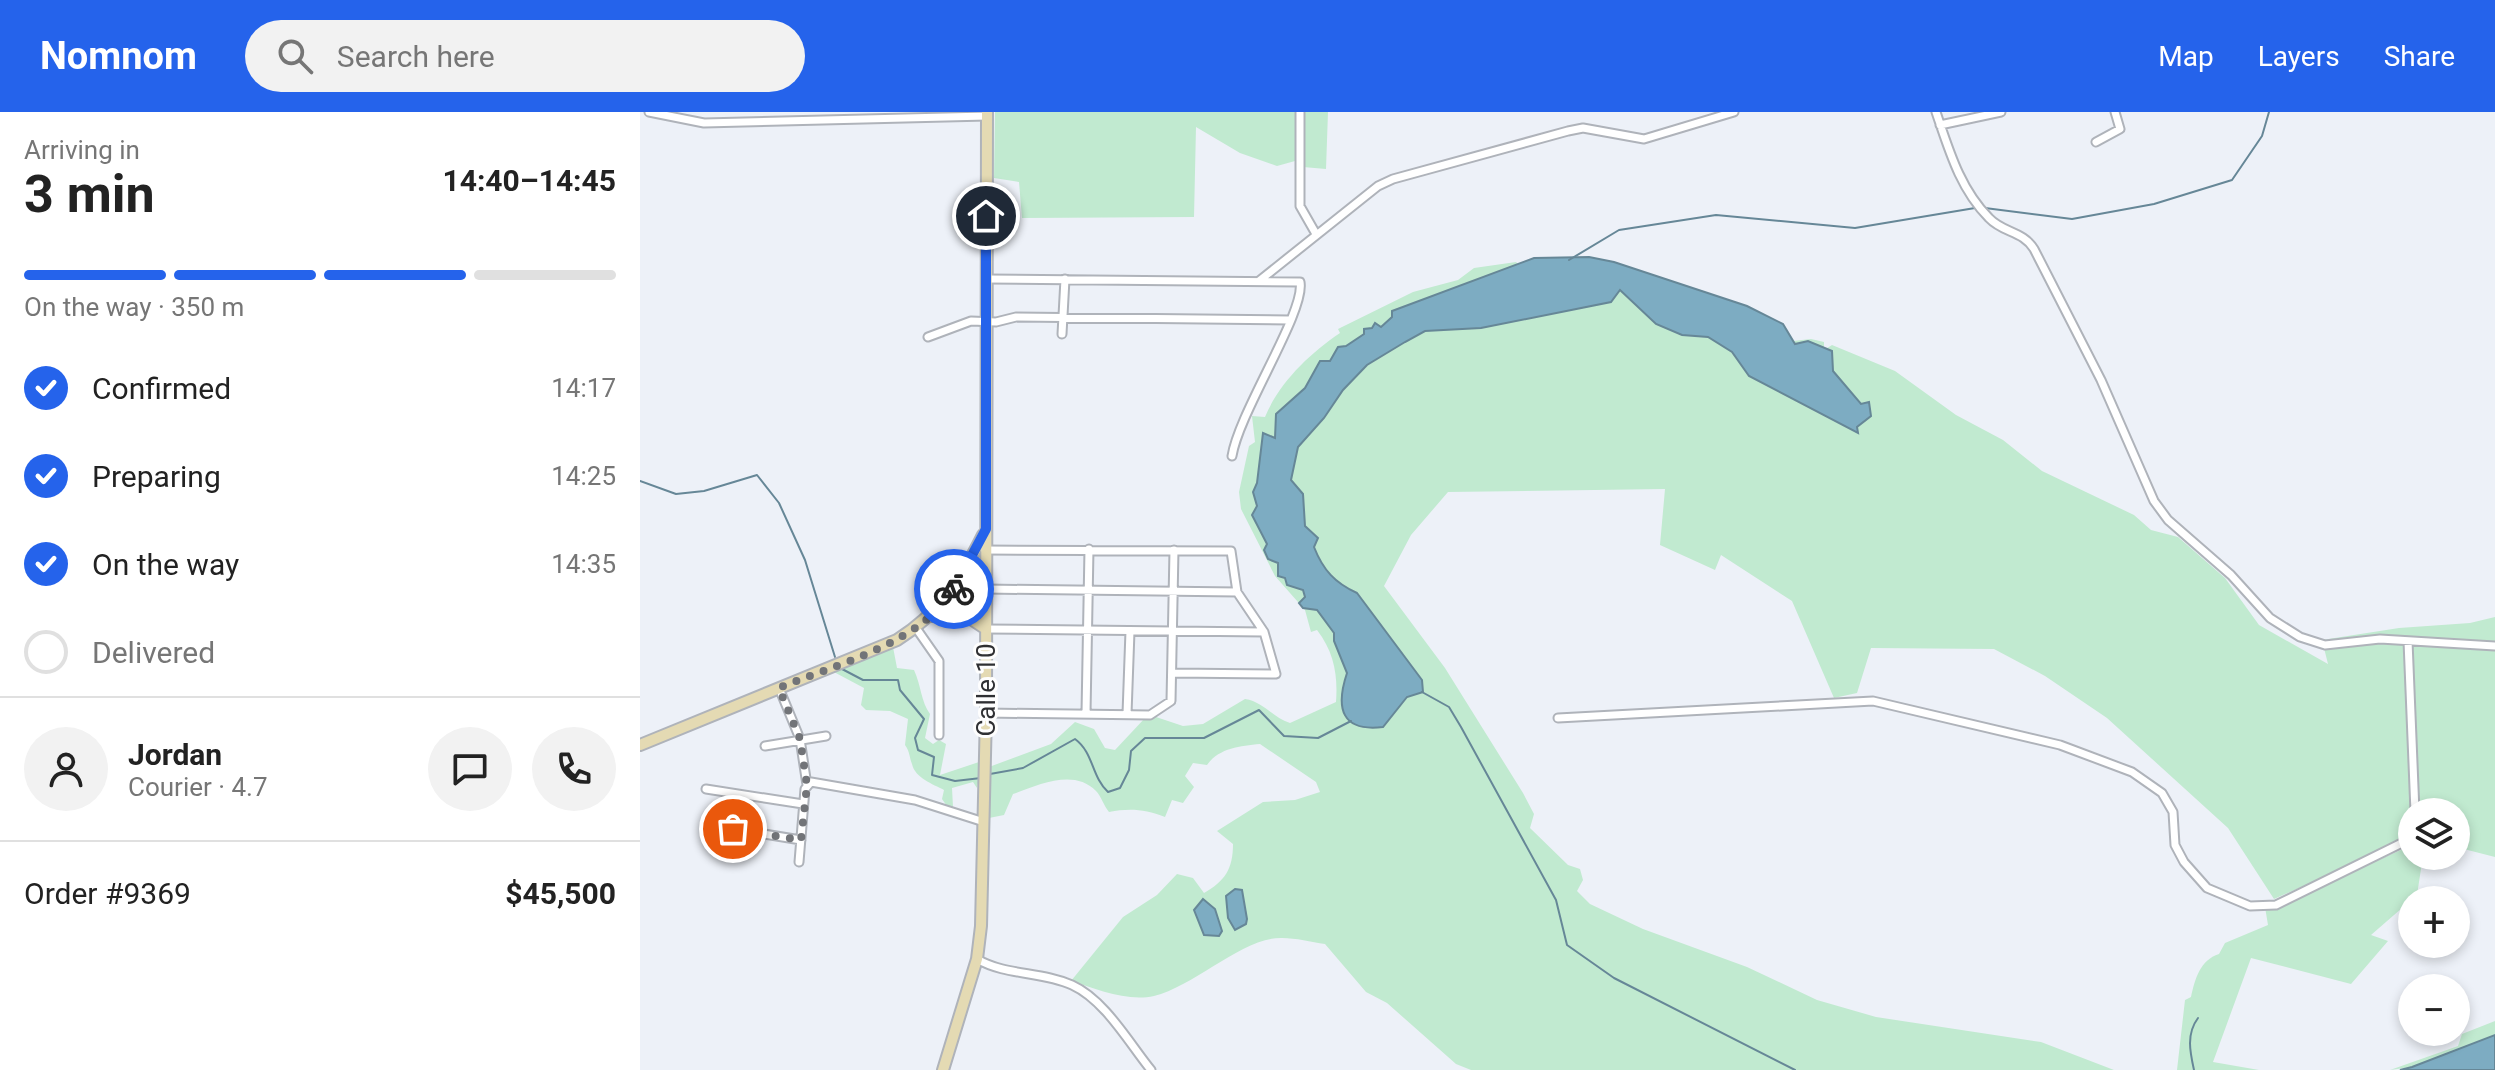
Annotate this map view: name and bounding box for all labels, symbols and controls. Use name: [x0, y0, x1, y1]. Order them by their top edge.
search box: [245, 20, 805, 92]
text: Nomnom: [40, 34, 197, 78]
icon: search: [273, 34, 317, 78]
text: Search here: [337, 39, 495, 74]
text: Map: [2158, 40, 2214, 73]
text: Layers: [2258, 40, 2340, 73]
text: Share: [2384, 40, 2455, 73]
text: Arriving in: [24, 135, 140, 165]
text: 14:40–14:45: [442, 163, 616, 198]
text: 3 min: [24, 164, 155, 225]
pin: [952, 182, 1020, 250]
icon: home: [964, 194, 1008, 238]
text: On the way · 350 m: [24, 292, 244, 322]
icon: check: [24, 366, 68, 410]
text: Confirmed: [92, 371, 231, 406]
text: 14:17: [551, 373, 616, 403]
icon: check: [24, 454, 68, 498]
text: Preparing: [92, 459, 221, 494]
text: 14:25: [551, 461, 616, 491]
icon: check: [24, 542, 68, 586]
text: On the way: [92, 547, 239, 582]
text: 14:35: [551, 549, 616, 579]
courier: [914, 549, 994, 629]
icon: bike: [932, 567, 976, 611]
text: Delivered: [92, 635, 215, 670]
street label: Calle 10: [971, 643, 1001, 737]
button: person: [24, 727, 108, 811]
button: chat: [428, 727, 512, 811]
button: phone: [532, 727, 616, 811]
text: Jordan: [128, 737, 222, 772]
text: Courier · 4.7: [128, 772, 268, 802]
pin: [699, 795, 767, 863]
map controls: [2398, 798, 2470, 1046]
button: layers: [2398, 798, 2470, 870]
icon: bag: [711, 807, 755, 851]
text: Order #9369: [24, 876, 191, 911]
text: $45,500: [505, 876, 616, 911]
button: +: [2398, 886, 2470, 958]
button: −: [2398, 974, 2470, 1046]

